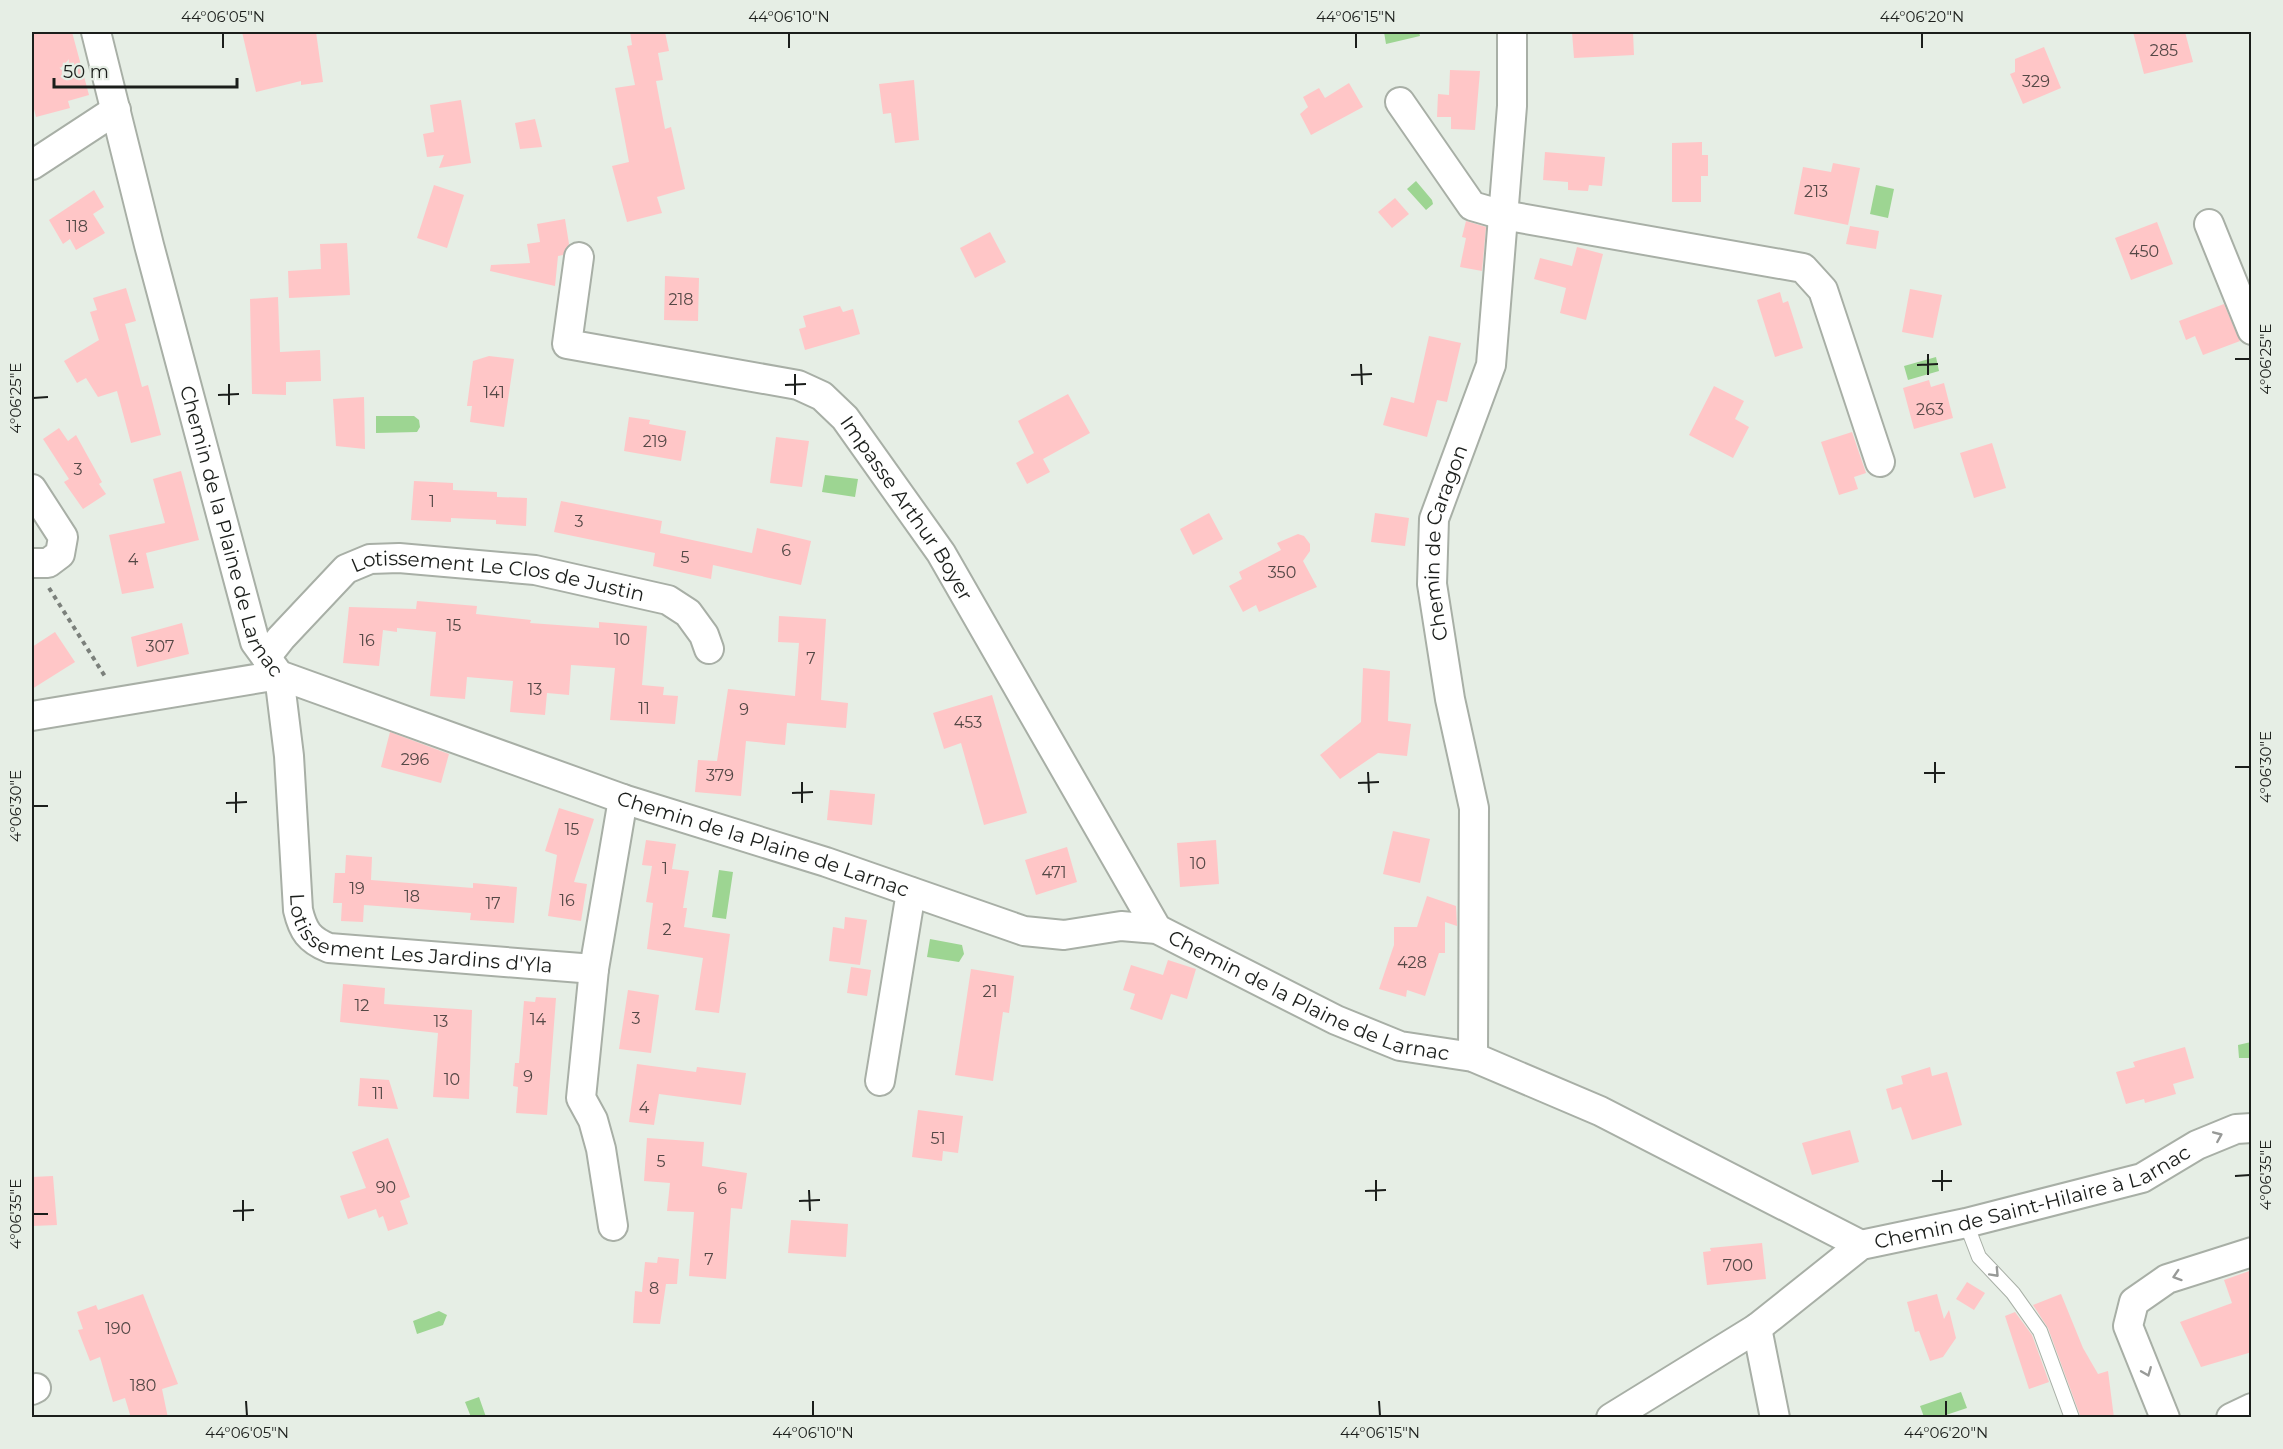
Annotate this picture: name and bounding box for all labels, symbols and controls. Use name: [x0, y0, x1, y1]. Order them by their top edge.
text: 44°06'05"N: [181, 7, 265, 26]
text: 44°06'10"N: [748, 7, 830, 26]
text: 44°06'15"N: [1316, 7, 1396, 26]
text: 44°06'20"N: [1880, 7, 1964, 26]
house number: 285: [2150, 41, 2178, 60]
scale bar: [54, 51, 237, 89]
text: 50 m: [63, 61, 109, 83]
house number: 329: [2022, 72, 2050, 91]
house number: 213: [1804, 182, 1828, 201]
house number: 118: [66, 217, 88, 236]
house number: 450: [2129, 242, 2159, 261]
house number: 218: [668, 290, 694, 309]
text: 4°06'25"E: [2256, 324, 2275, 394]
text: 4°06'25"E: [6, 363, 25, 433]
street label: Chemin de la Plaine de Larnac: [175, 383, 288, 682]
house number: 141: [483, 383, 505, 402]
house number: 263: [1916, 400, 1944, 419]
street label: Impasse Arthur Boyer: [835, 411, 978, 605]
house number: 219: [643, 432, 667, 451]
street label: Chemin de Caragon: [1420, 441, 1472, 643]
house number: 3: [73, 460, 83, 479]
house number: 1: [429, 492, 435, 511]
house number: 3: [574, 512, 584, 531]
house number: 6: [781, 541, 791, 560]
street label: Lotissement Le Clos de Justin: [347, 546, 647, 606]
house number: 5: [680, 548, 690, 567]
house number: 4: [128, 550, 139, 569]
house number: 350: [1268, 563, 1296, 582]
house number: 15: [447, 616, 461, 635]
house number: 10: [614, 630, 630, 649]
house number: 16: [359, 631, 375, 650]
house number: 307: [146, 637, 174, 656]
house number: 7: [806, 649, 816, 668]
house number: 13: [528, 680, 542, 699]
house number: 11: [638, 699, 650, 718]
house number: 9: [739, 700, 749, 719]
house number: 453: [954, 713, 982, 732]
text: 4°06'30"E: [2256, 731, 2275, 803]
house number: 296: [401, 750, 430, 769]
house number: 379: [706, 766, 734, 785]
text: 4°06'30"E: [6, 770, 25, 842]
street label: Chemin de la Plaine de Larnac: [614, 786, 912, 902]
house number: 15: [565, 820, 579, 839]
house number: 10: [1190, 854, 1206, 873]
house number: 1: [662, 859, 668, 878]
house number: 471: [1041, 863, 1067, 882]
house number: 19: [349, 879, 365, 898]
house number: 18: [404, 887, 420, 906]
house number: 16: [559, 891, 575, 910]
street label: Lotissement Les Jardins d'Yla: [285, 893, 554, 978]
house number: 17: [485, 894, 501, 913]
house number: 2: [662, 920, 672, 939]
street label: Chemin de la Plaine de Larnac: [1164, 925, 1451, 1065]
house number: 428: [1397, 953, 1427, 972]
house number: 21: [983, 982, 997, 1001]
house number: 12: [355, 996, 369, 1015]
house number: 3: [631, 1009, 641, 1028]
house number: 14: [530, 1010, 547, 1029]
house number: 13: [434, 1012, 448, 1031]
house number: 9: [523, 1067, 533, 1086]
house number: 10: [444, 1070, 460, 1089]
house number: 11: [372, 1084, 384, 1103]
house number: 4: [639, 1098, 650, 1117]
house number: 51: [931, 1129, 945, 1148]
one-way arrow: [2212, 1132, 2223, 1144]
street label: Chemin de Saint-Hilaire à Larnac: [1872, 1140, 2195, 1254]
text: 4°06'35"E: [2256, 1140, 2275, 1210]
house number: 5: [656, 1152, 666, 1171]
house number: 90: [376, 1178, 396, 1197]
text: 4°06'35"E: [6, 1179, 25, 1249]
house number: 6: [717, 1179, 727, 1198]
house number: 7: [704, 1250, 714, 1269]
house number: 700: [1723, 1256, 1753, 1275]
one-way arrow: [1987, 1266, 1998, 1277]
one-way arrow: [2172, 1269, 2183, 1281]
house number: 8: [649, 1279, 659, 1298]
house number: 190: [105, 1319, 131, 1338]
one-way arrow: [2139, 1366, 2152, 1376]
house number: 180: [130, 1376, 156, 1395]
text: 44°06'05"N: [205, 1423, 289, 1442]
text: 44°06'10"N: [772, 1423, 854, 1442]
text: 44°06'15"N: [1340, 1423, 1420, 1442]
text: 44°06'20"N: [1904, 1423, 1988, 1442]

